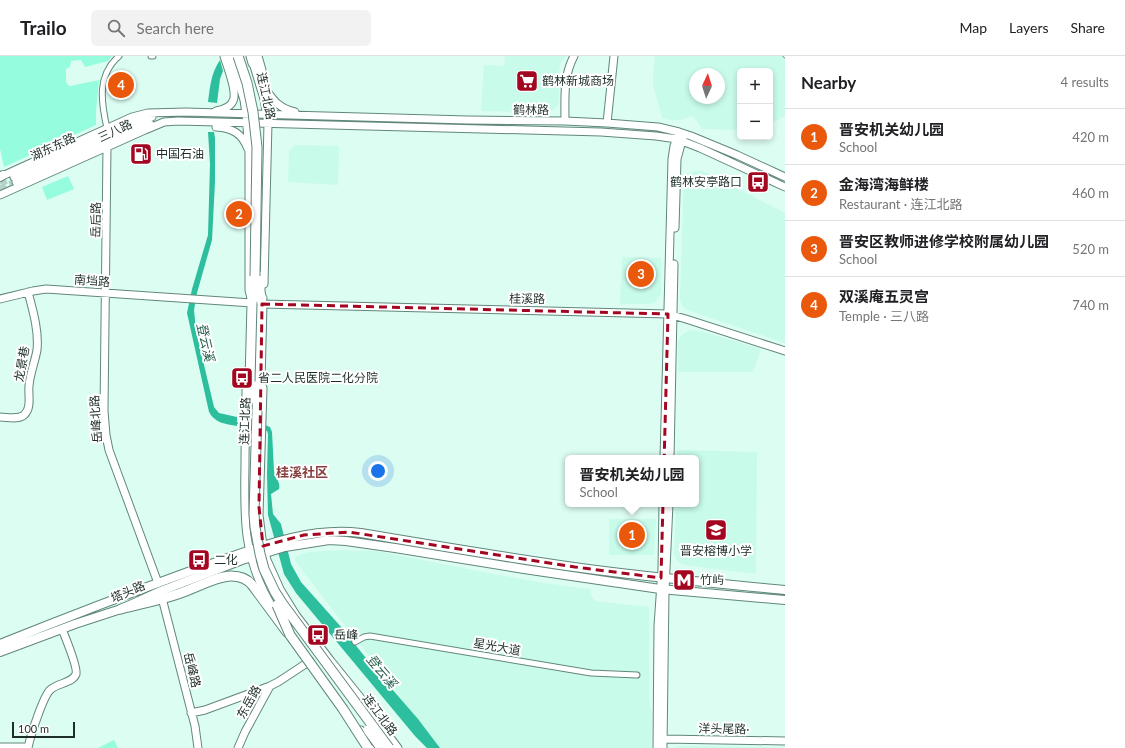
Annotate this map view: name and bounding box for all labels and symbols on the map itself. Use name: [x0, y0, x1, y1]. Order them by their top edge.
supermarket icon: 鹤林新城商场: [514, 68, 540, 94]
north arrow: [689, 68, 725, 104]
pin: 4: [108, 70, 134, 100]
street label: 连江北路: [254, 71, 279, 121]
place label: 鹤林新城商场: [542, 73, 614, 88]
street label: 鹤林路: [513, 102, 549, 117]
street label: 三八路: [95, 116, 134, 145]
street label: 湖东东路: [28, 130, 78, 163]
fuel station icon: 中国石油: [128, 141, 154, 167]
place label: 中国石油: [156, 146, 204, 161]
bus stop icon: 鹤林安亭路口: [745, 169, 771, 195]
place label: 鹤林安亭路口: [670, 174, 742, 189]
pin: 2: [226, 199, 252, 229]
street label: 岳后路: [88, 202, 103, 238]
pin: 3: [628, 259, 654, 289]
street label: 南垱路: [74, 272, 111, 289]
street label: 桂溪路: [509, 291, 545, 306]
water label: 登云溪: [194, 321, 219, 365]
street label: 龙景巷: [11, 345, 32, 383]
bus stop icon: 省二人民医院二化分院: [229, 365, 255, 391]
place label: 省二人民医院二化分院: [258, 370, 378, 385]
street label: 岳峰北路: [86, 395, 105, 444]
street label: 连江北路: [236, 397, 253, 445]
your location: [368, 461, 388, 481]
district label: 桂溪社区: [276, 464, 328, 480]
school or university icon: 晋安榕博小学: [703, 517, 729, 543]
pin: 1: [619, 520, 645, 550]
place label: 晋安榕博小学: [680, 543, 752, 558]
bus stop icon: 二化: [186, 547, 212, 573]
place label: 二化: [214, 552, 238, 567]
metro station icon: 竹屿: [671, 567, 697, 593]
place label: 竹屿: [700, 572, 724, 587]
street label: 塔头路: [108, 578, 147, 605]
bus stop icon: 岳峰: [305, 622, 331, 648]
place label: 岳峰: [334, 627, 358, 642]
street label: 星光大道: [472, 635, 522, 658]
street label: 岳峰路: [181, 651, 204, 689]
water label: 登云溪: [363, 651, 402, 693]
street label: 东岳路: [233, 682, 264, 721]
street label: 连江北路: [360, 691, 401, 738]
scale bar: [12, 720, 75, 739]
street label: 洋头尾路·: [698, 721, 750, 736]

